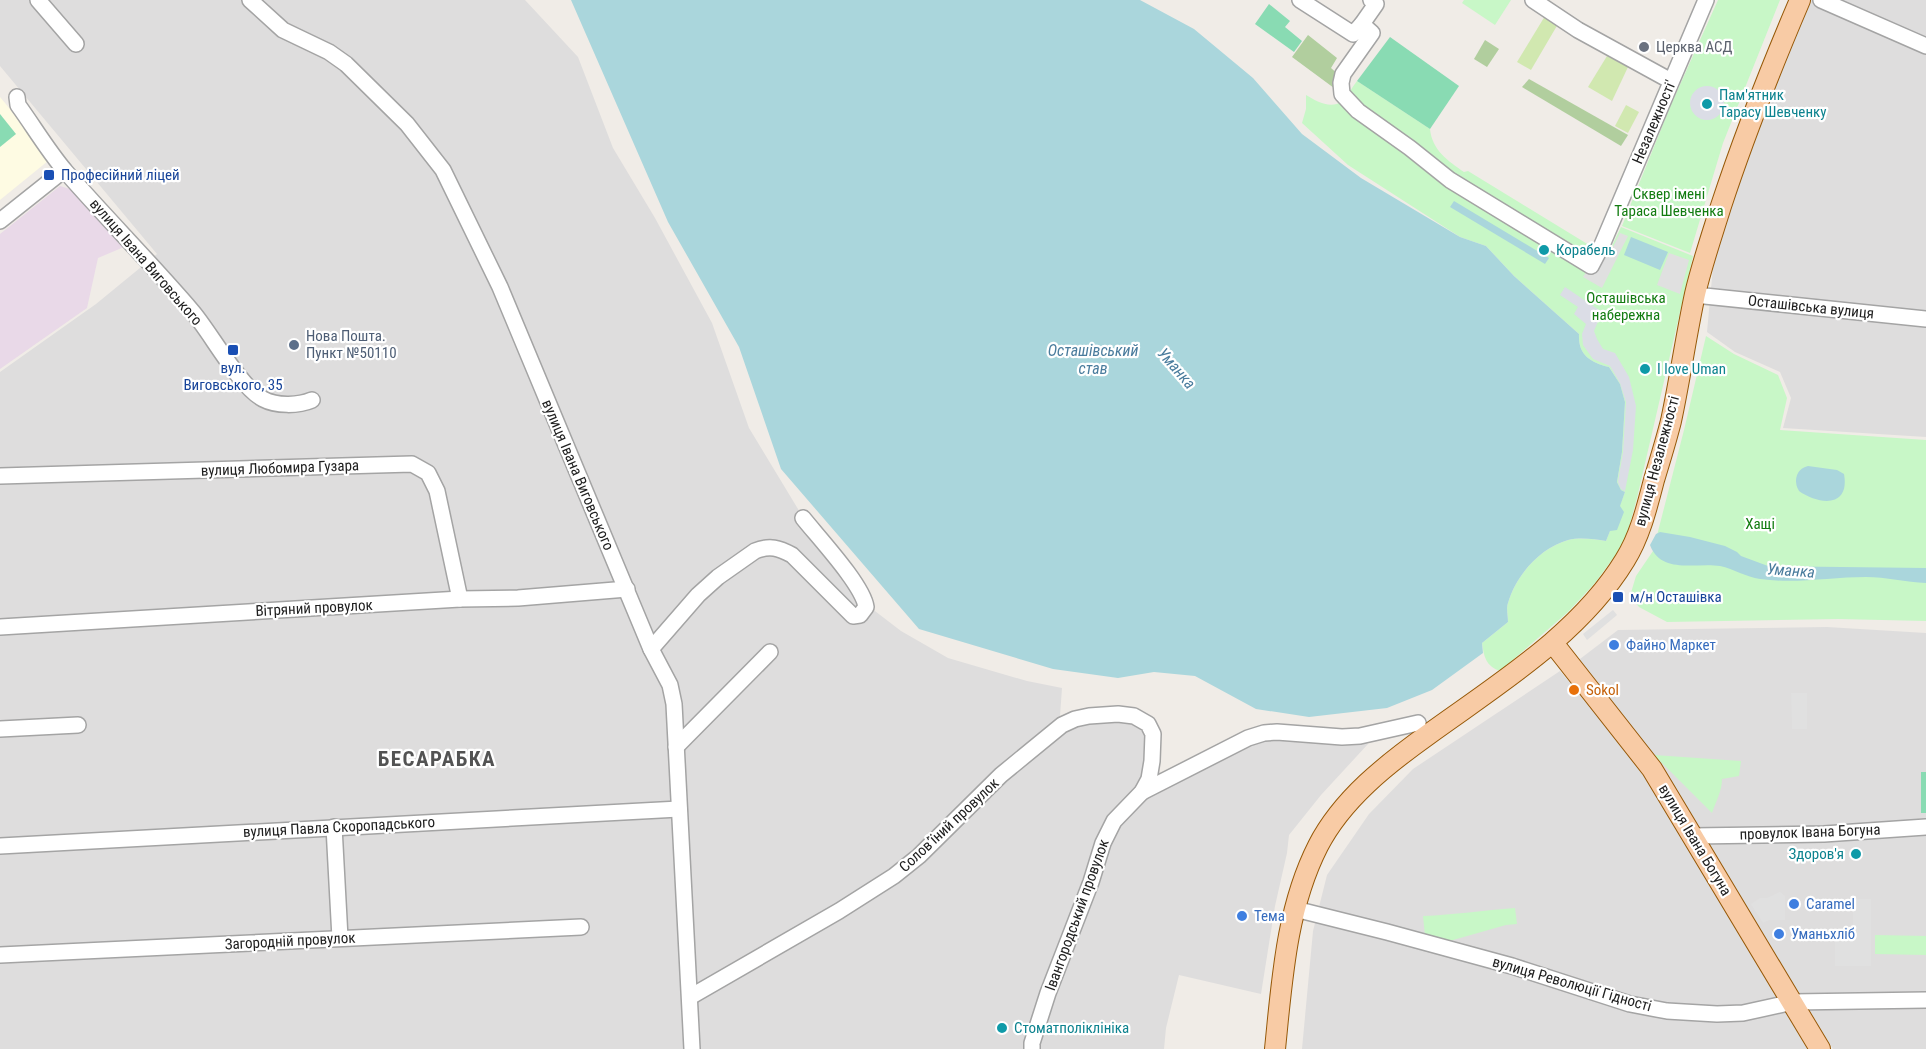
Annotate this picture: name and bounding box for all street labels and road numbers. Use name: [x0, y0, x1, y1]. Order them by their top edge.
street label: Незалежності': [1628, 77, 1680, 167]
street label: вулиця Івана Виговського: [86, 195, 206, 329]
street label: Осташівська вулиця: [1747, 291, 1875, 323]
street label: вулиця Незалежності: [1631, 394, 1683, 528]
street label: вулиця Івана Виговського: [538, 397, 618, 553]
street label: вулиця Любомира Гузара: [201, 456, 359, 480]
street label: Вітряний провулок: [255, 596, 373, 620]
street label: Соловʼїний провулок: [895, 774, 1003, 876]
street label: вулиця Івана Богуна: [1655, 781, 1735, 899]
street label: вулиця Павла Скоропадського: [243, 813, 435, 841]
street label: провулок Івана Богуна: [1739, 821, 1881, 843]
street label: Івангородський провулок: [1041, 837, 1113, 993]
street label: Загородній провулок: [224, 929, 356, 953]
street label: вулиця Революції Гідності: [1490, 953, 1654, 1015]

